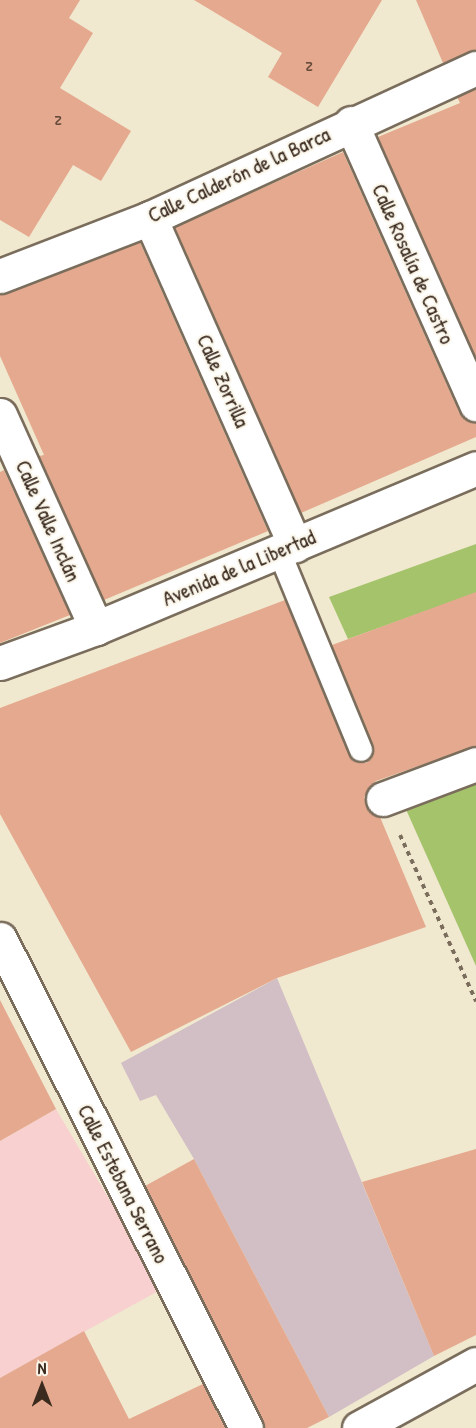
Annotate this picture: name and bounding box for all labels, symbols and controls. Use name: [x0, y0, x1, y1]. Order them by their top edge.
house number: z: [305, 54, 313, 76]
house number: z: [54, 108, 62, 130]
street label: Calle Calderón de la Barca: [144, 122, 334, 228]
street label: Calle Rosalía de Castro: [366, 180, 460, 348]
street label: Calle Zorrilla: [191, 331, 255, 431]
street label: Calle Valle Inclán: [10, 456, 86, 586]
street label: Avenida de la Libertad: [159, 524, 319, 612]
street label: Calle Estebana Serrano: [72, 1100, 174, 1268]
north arrow: [12, 1356, 72, 1416]
text: N: [38, 1357, 46, 1379]

